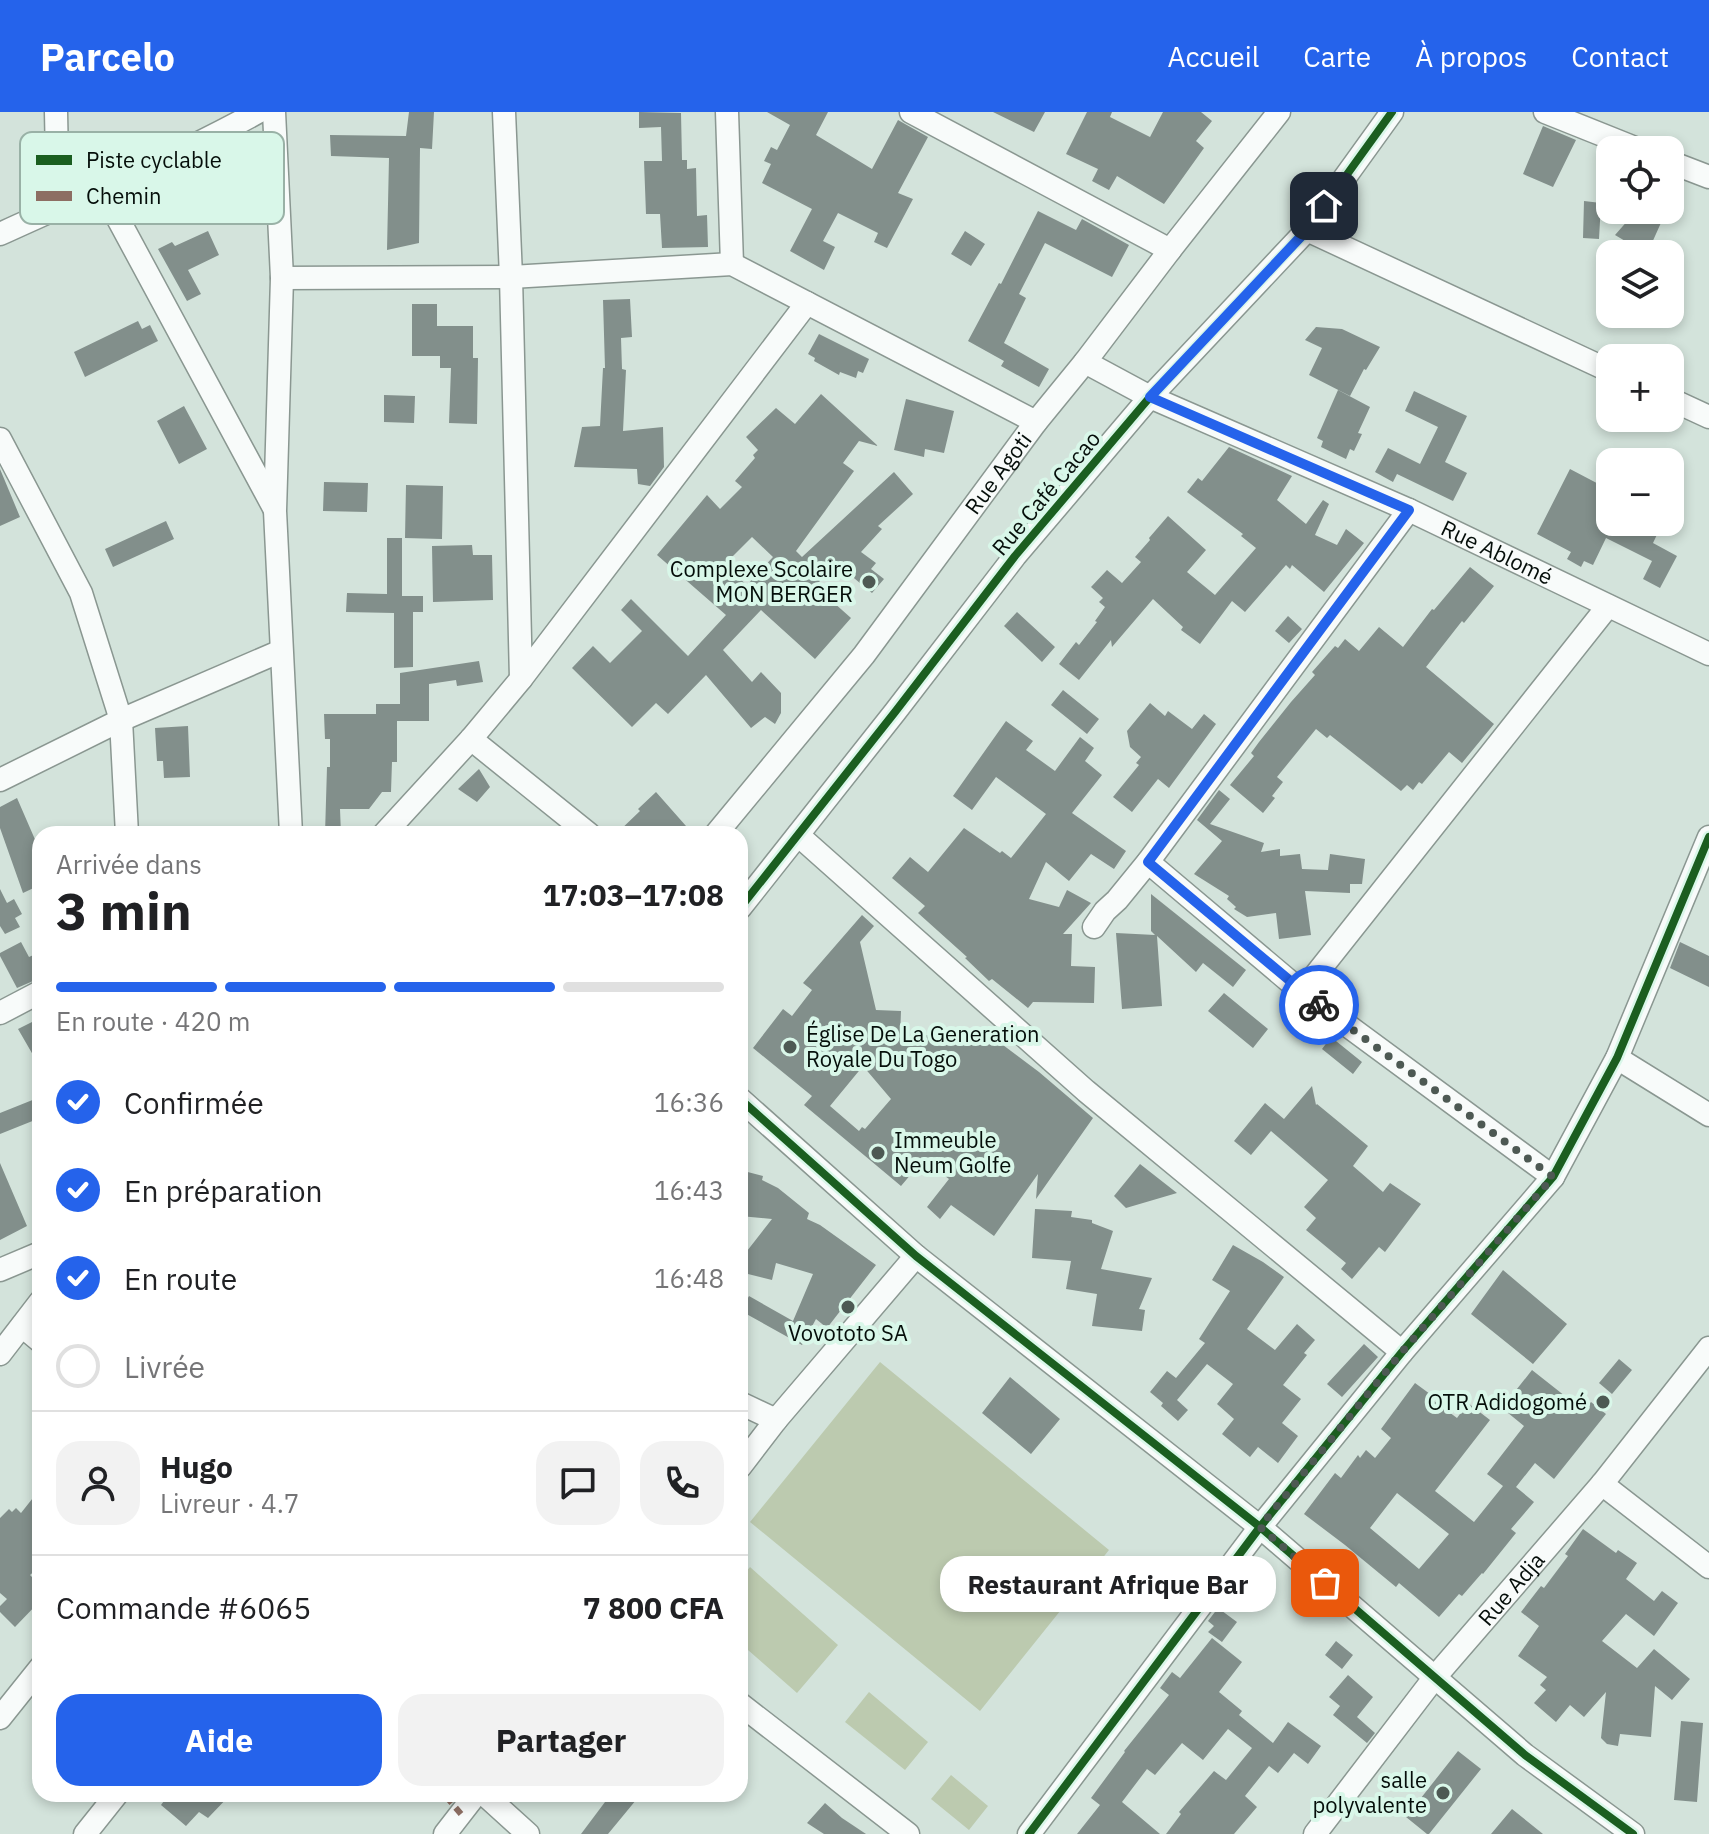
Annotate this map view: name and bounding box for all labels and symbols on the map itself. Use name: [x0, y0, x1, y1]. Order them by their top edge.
legend: [20, 132, 284, 224]
text: Piste cyclable: [86, 145, 222, 174]
pin: [1290, 172, 1358, 240]
text: Chemin: [86, 181, 161, 210]
street label: Rue Café Cacao: [985, 424, 1106, 561]
street label: Rue Agoti: [958, 426, 1038, 520]
street label: Rue Ablomé: [1437, 513, 1558, 591]
place label: Complexe Scolaire MON BERGER: [670, 554, 853, 608]
marker: Complexe Scolaire MON BERGER: [860, 573, 878, 591]
courier: [1279, 965, 1359, 1045]
place label: Église De La Generation Royale Du Togo: [806, 1019, 1040, 1073]
marker: Église De La Generation Royale Du Togo: [781, 1038, 799, 1056]
place label: Immeuble Neum Golfe: [894, 1125, 1011, 1179]
marker: Immeuble Neum Golfe: [869, 1144, 887, 1162]
marker: Vovototo SA: [839, 1298, 857, 1316]
place label: Vovototo SA: [788, 1318, 908, 1347]
place label: OTR Adidogomé: [1427, 1387, 1587, 1416]
marker: OTR Adidogomé: [1594, 1393, 1612, 1411]
street label: Rue Adja: [1471, 1546, 1551, 1631]
pin: [1291, 1549, 1359, 1617]
callout: Restaurant Afrique Bar: [941, 1555, 1277, 1611]
place label: salle polyvalente: [1313, 1765, 1427, 1819]
marker: salle polyvalente: [1434, 1784, 1452, 1802]

